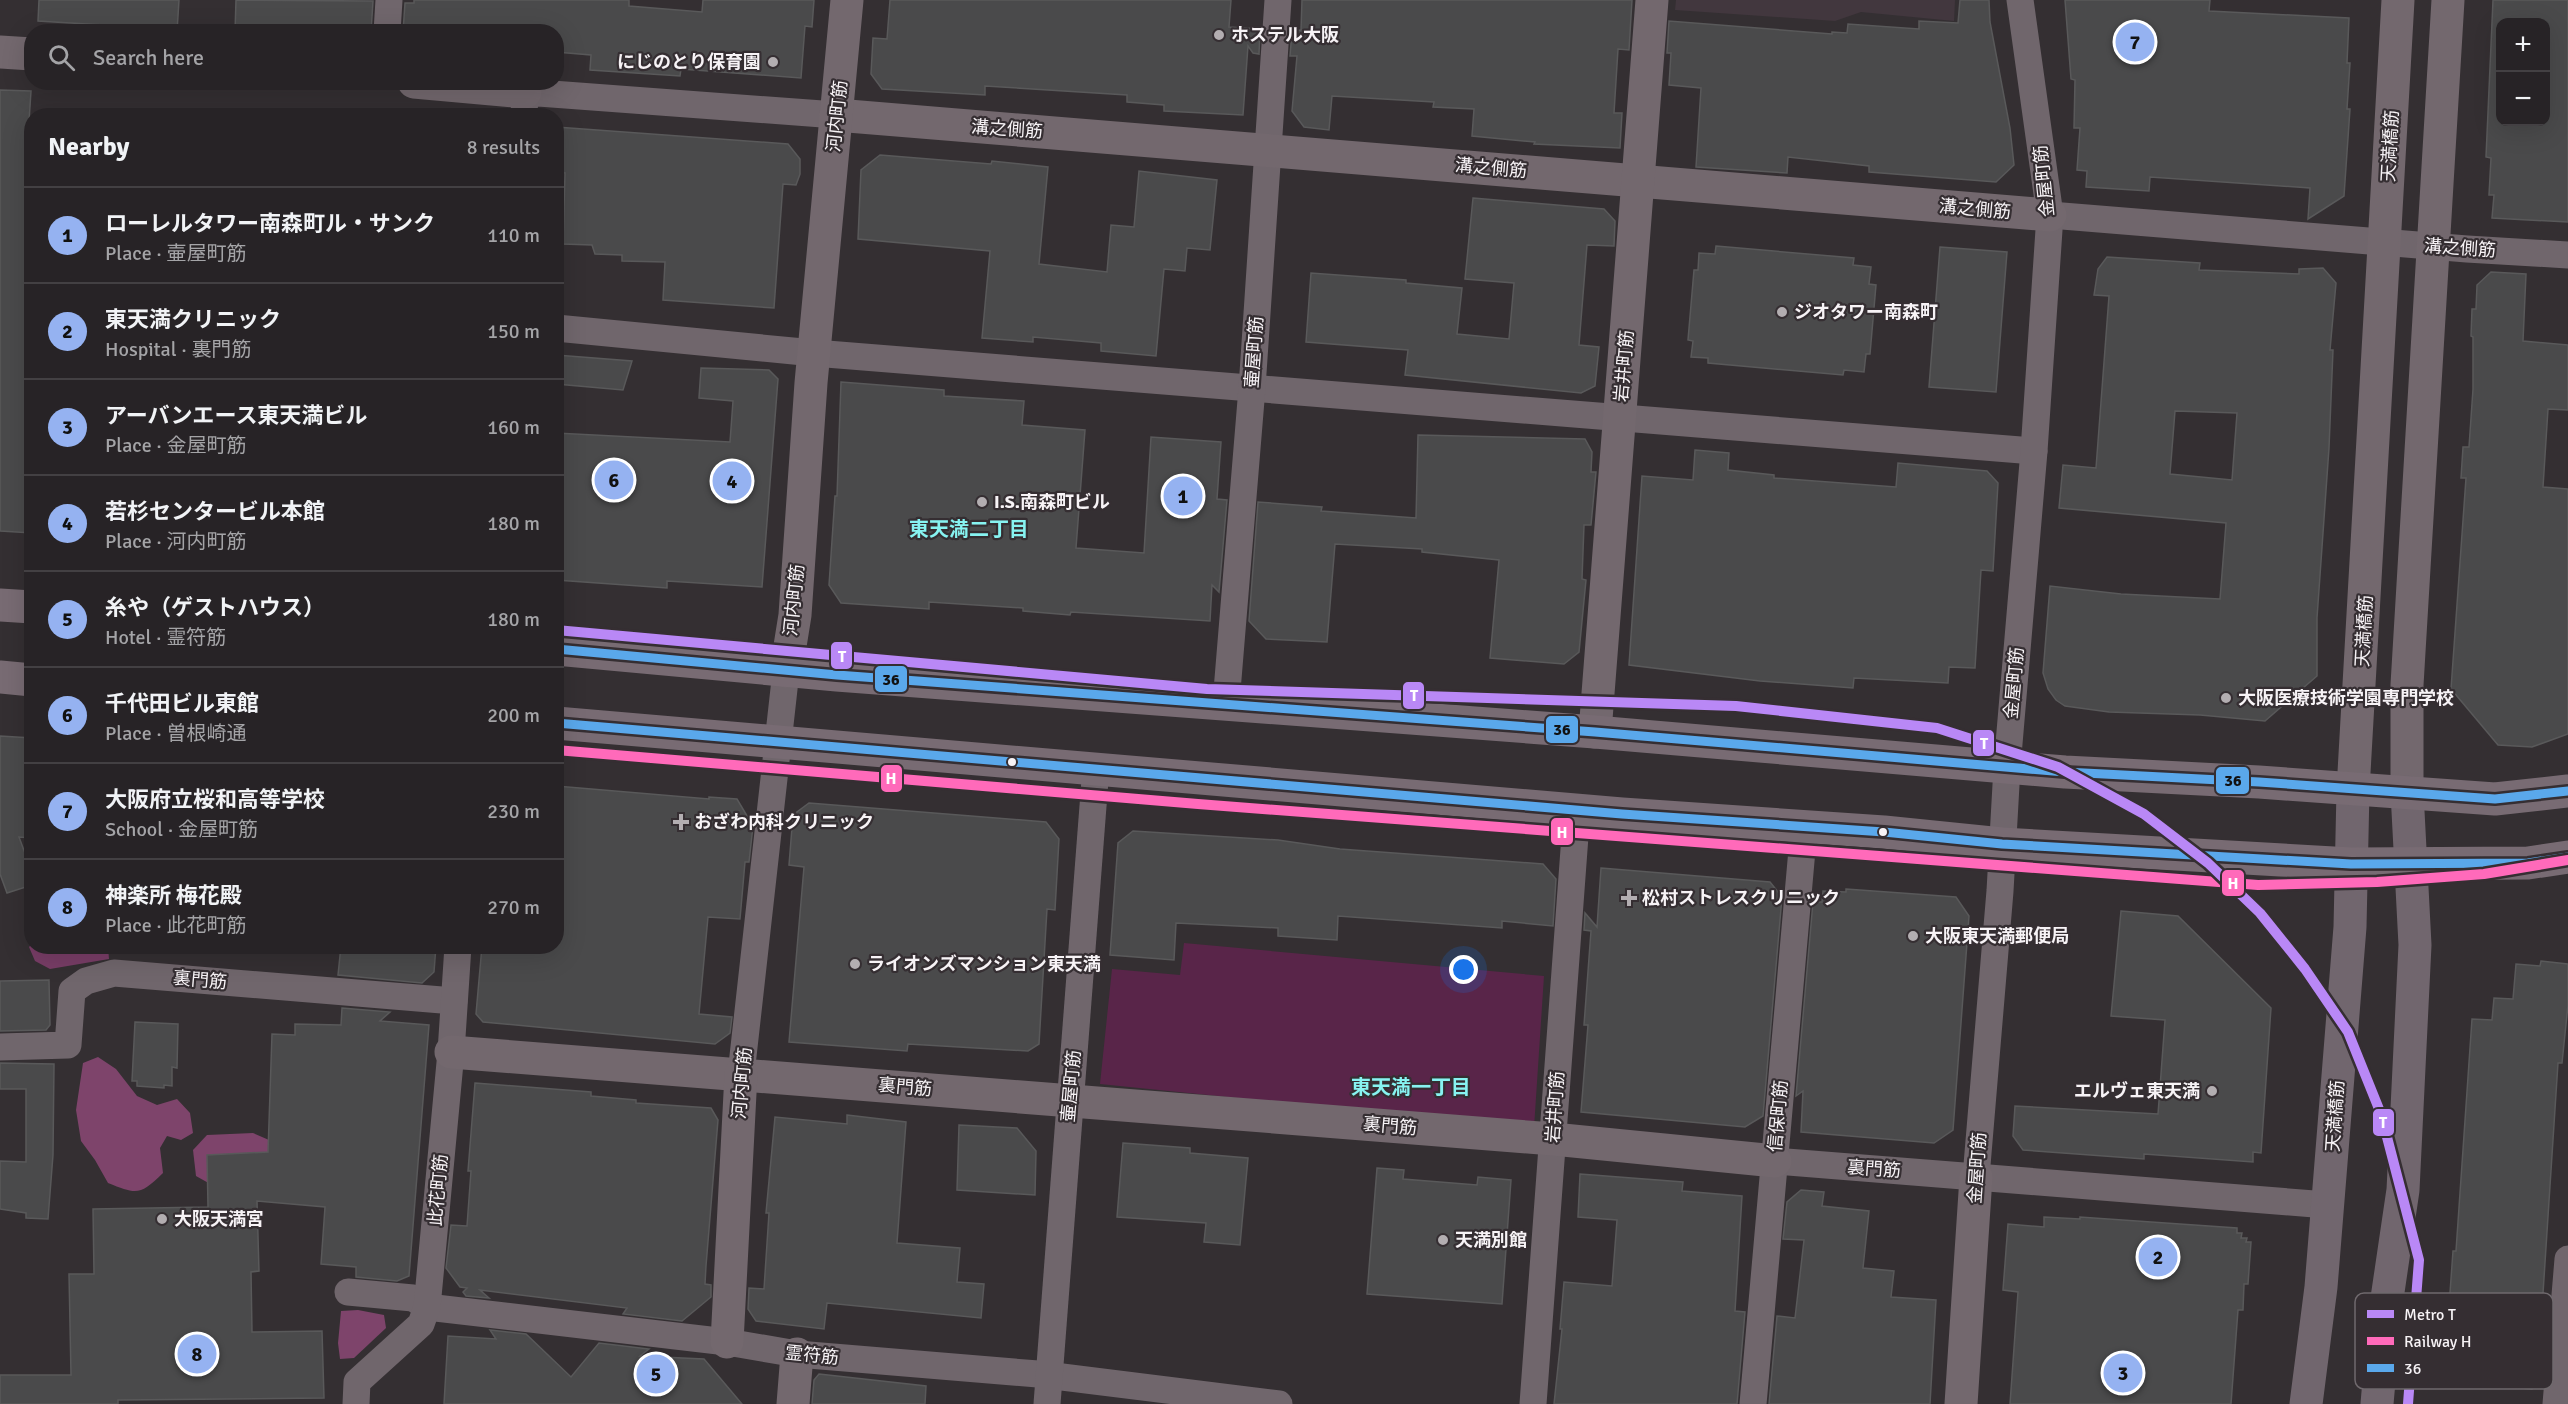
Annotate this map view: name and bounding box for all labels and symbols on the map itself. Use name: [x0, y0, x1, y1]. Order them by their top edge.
pin: 7: [2116, 20, 2154, 64]
place label: ホステル大阪: [1231, 24, 1339, 46]
marker: ホステル大阪: [1212, 28, 1226, 42]
place label: にじのとり保育園: [617, 51, 761, 73]
marker: にじのとり保育園: [766, 55, 780, 69]
street label: 河内町筋: [822, 79, 852, 153]
street label: 天満橋筋: [2377, 109, 2403, 183]
street label: 溝之側筋: [970, 116, 1044, 142]
street label: 金屋町筋: [2029, 144, 2059, 218]
street label: 溝之側筋: [1454, 154, 1528, 182]
street label: 溝之側筋: [1938, 195, 2012, 223]
street label: 溝之側筋: [2423, 235, 2497, 261]
place label: ジオタワー南森町: [1794, 301, 1938, 323]
marker: ジオタワー南森町: [1775, 305, 1789, 319]
street label: 壷屋町筋: [1241, 315, 1267, 389]
street label: 岩井町筋: [1610, 329, 1638, 403]
pin: 6: [594, 458, 634, 502]
pin: 4: [712, 458, 752, 504]
pin: 1: [1164, 474, 1202, 518]
place label: I.S.南森町ビル: [994, 491, 1110, 513]
marker: I.S.南森町ビル: [975, 495, 989, 509]
district label: 東天満二丁目: [909, 517, 1029, 542]
street label: 河内町筋: [779, 563, 809, 637]
street label: 天満橋筋: [2351, 594, 2377, 668]
line badge: T: [830, 641, 853, 670]
street label: 金屋町筋: [2000, 646, 2028, 720]
text: T: [838, 647, 847, 667]
line badge: 36: [874, 665, 908, 693]
text: 36: [882, 670, 900, 690]
line badge: T: [1402, 681, 1425, 710]
text: T: [1410, 686, 1419, 706]
place label: 大阪医療技術学園専門学校: [2238, 687, 2454, 709]
marker: 大阪医療技術学園専門学校: [2219, 691, 2233, 705]
line badge: 36: [1545, 715, 1579, 744]
text: 36: [1553, 720, 1571, 740]
line badge: T: [1972, 729, 1995, 757]
text: T: [1980, 734, 1989, 754]
unlabelled marker: [1006, 756, 1018, 768]
line badge: H: [880, 764, 903, 793]
line badge: 36: [2215, 766, 2250, 795]
text: H: [886, 769, 896, 789]
text: 36: [2224, 771, 2242, 791]
place label: おざわ内科クリニック: [694, 811, 874, 833]
marker: おざわ内科クリニック: [672, 813, 690, 831]
line badge: H: [1550, 817, 1574, 846]
text: H: [1557, 823, 1567, 843]
unlabelled marker: [1877, 826, 1889, 838]
line badge: H: [2221, 869, 2245, 897]
text: H: [2228, 874, 2238, 894]
place label: 松村ストレスクリニック: [1642, 887, 1840, 909]
marker: 松村ストレスクリニック: [1620, 889, 1638, 907]
place label: 大阪東天満郵便局: [1925, 925, 2069, 947]
marker: 大阪東天満郵便局: [1906, 929, 1920, 943]
place label: ライオンズマンション東天満: [867, 953, 1101, 975]
your location: [1449, 955, 1478, 984]
marker: ライオンズマンション東天満: [848, 957, 862, 971]
street label: 裏門筋: [172, 967, 228, 993]
street label: 河内町筋: [728, 1046, 756, 1120]
street label: 壷屋町筋: [1057, 1049, 1085, 1123]
street label: 岩井町筋: [1542, 1070, 1568, 1144]
street label: 裏門筋: [877, 1074, 933, 1100]
district label: 東天満一丁目: [1351, 1075, 1471, 1100]
street label: 信保町筋: [1764, 1079, 1792, 1153]
street label: 天満橋筋: [2322, 1079, 2348, 1153]
place label: エルヴェ東天満: [2074, 1080, 2200, 1102]
marker: エルヴェ東天満: [2205, 1084, 2219, 1098]
line badge: T: [2372, 1108, 2395, 1137]
street label: 裏門筋: [1362, 1113, 1418, 1139]
text: T: [2379, 1113, 2388, 1133]
street label: 金屋町筋: [1964, 1131, 1990, 1205]
street label: 此花町筋: [424, 1153, 452, 1227]
street label: 裏門筋: [1846, 1156, 1902, 1182]
place label: 大阪天満宮: [174, 1208, 264, 1230]
marker: 大阪天満宮: [155, 1212, 169, 1226]
place label: 天満別館: [1455, 1229, 1527, 1251]
marker: 天満別館: [1436, 1233, 1450, 1247]
pin: 2: [2138, 1234, 2178, 1280]
legend: [2355, 1293, 2553, 1389]
text: Metro T: [2404, 1305, 2456, 1325]
pin: 8: [178, 1332, 216, 1376]
text: Railway H: [2404, 1332, 2472, 1352]
street label: 霊符筋: [784, 1341, 840, 1369]
pin: 3: [2104, 1350, 2142, 1396]
pin: 5: [636, 1352, 676, 1396]
text: 36: [2404, 1359, 2421, 1379]

